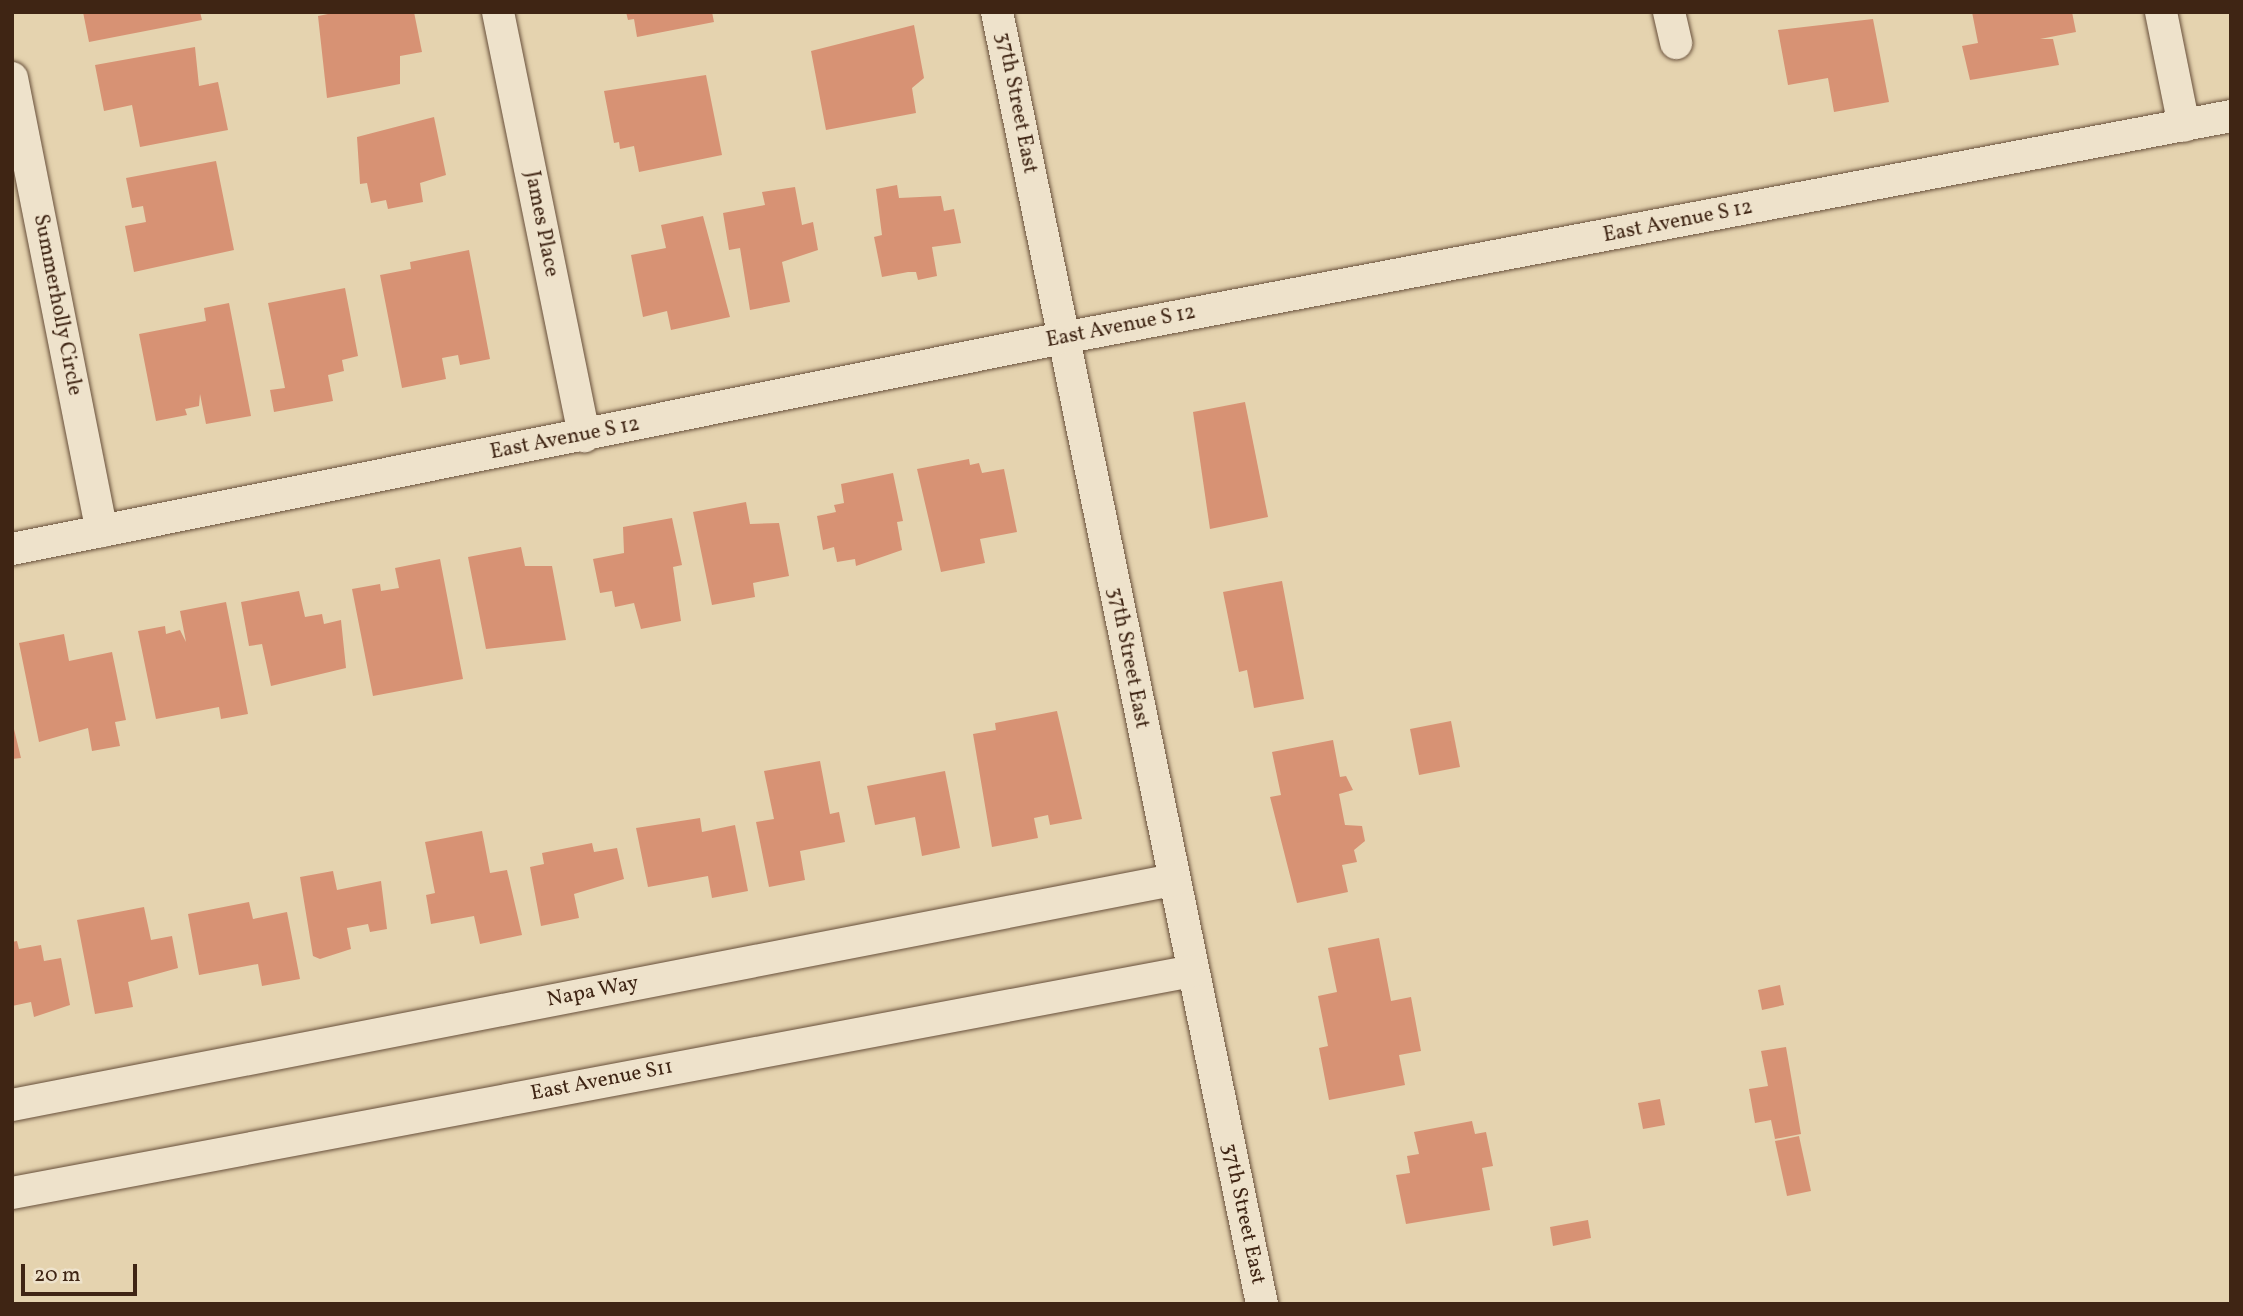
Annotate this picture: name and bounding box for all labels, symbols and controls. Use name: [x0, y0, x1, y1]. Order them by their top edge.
street label: 37th Street East: [990, 30, 1042, 176]
street label: James Place: [518, 169, 564, 279]
street label: East Avenue S 12: [1601, 195, 1755, 249]
street label: Summerholly Circle: [27, 212, 87, 398]
street label: East Avenue S 12: [1044, 300, 1198, 354]
street label: East Avenue S 12: [488, 412, 642, 466]
street label: 37th Street East: [1102, 585, 1154, 731]
street label: Napa Way: [545, 971, 641, 1013]
street label: East Avenue S11: [529, 1055, 675, 1107]
street label: 37th Street East: [1216, 1141, 1270, 1287]
scale bar: [24, 1250, 140, 1294]
text: 20 m: [34, 1261, 80, 1290]

